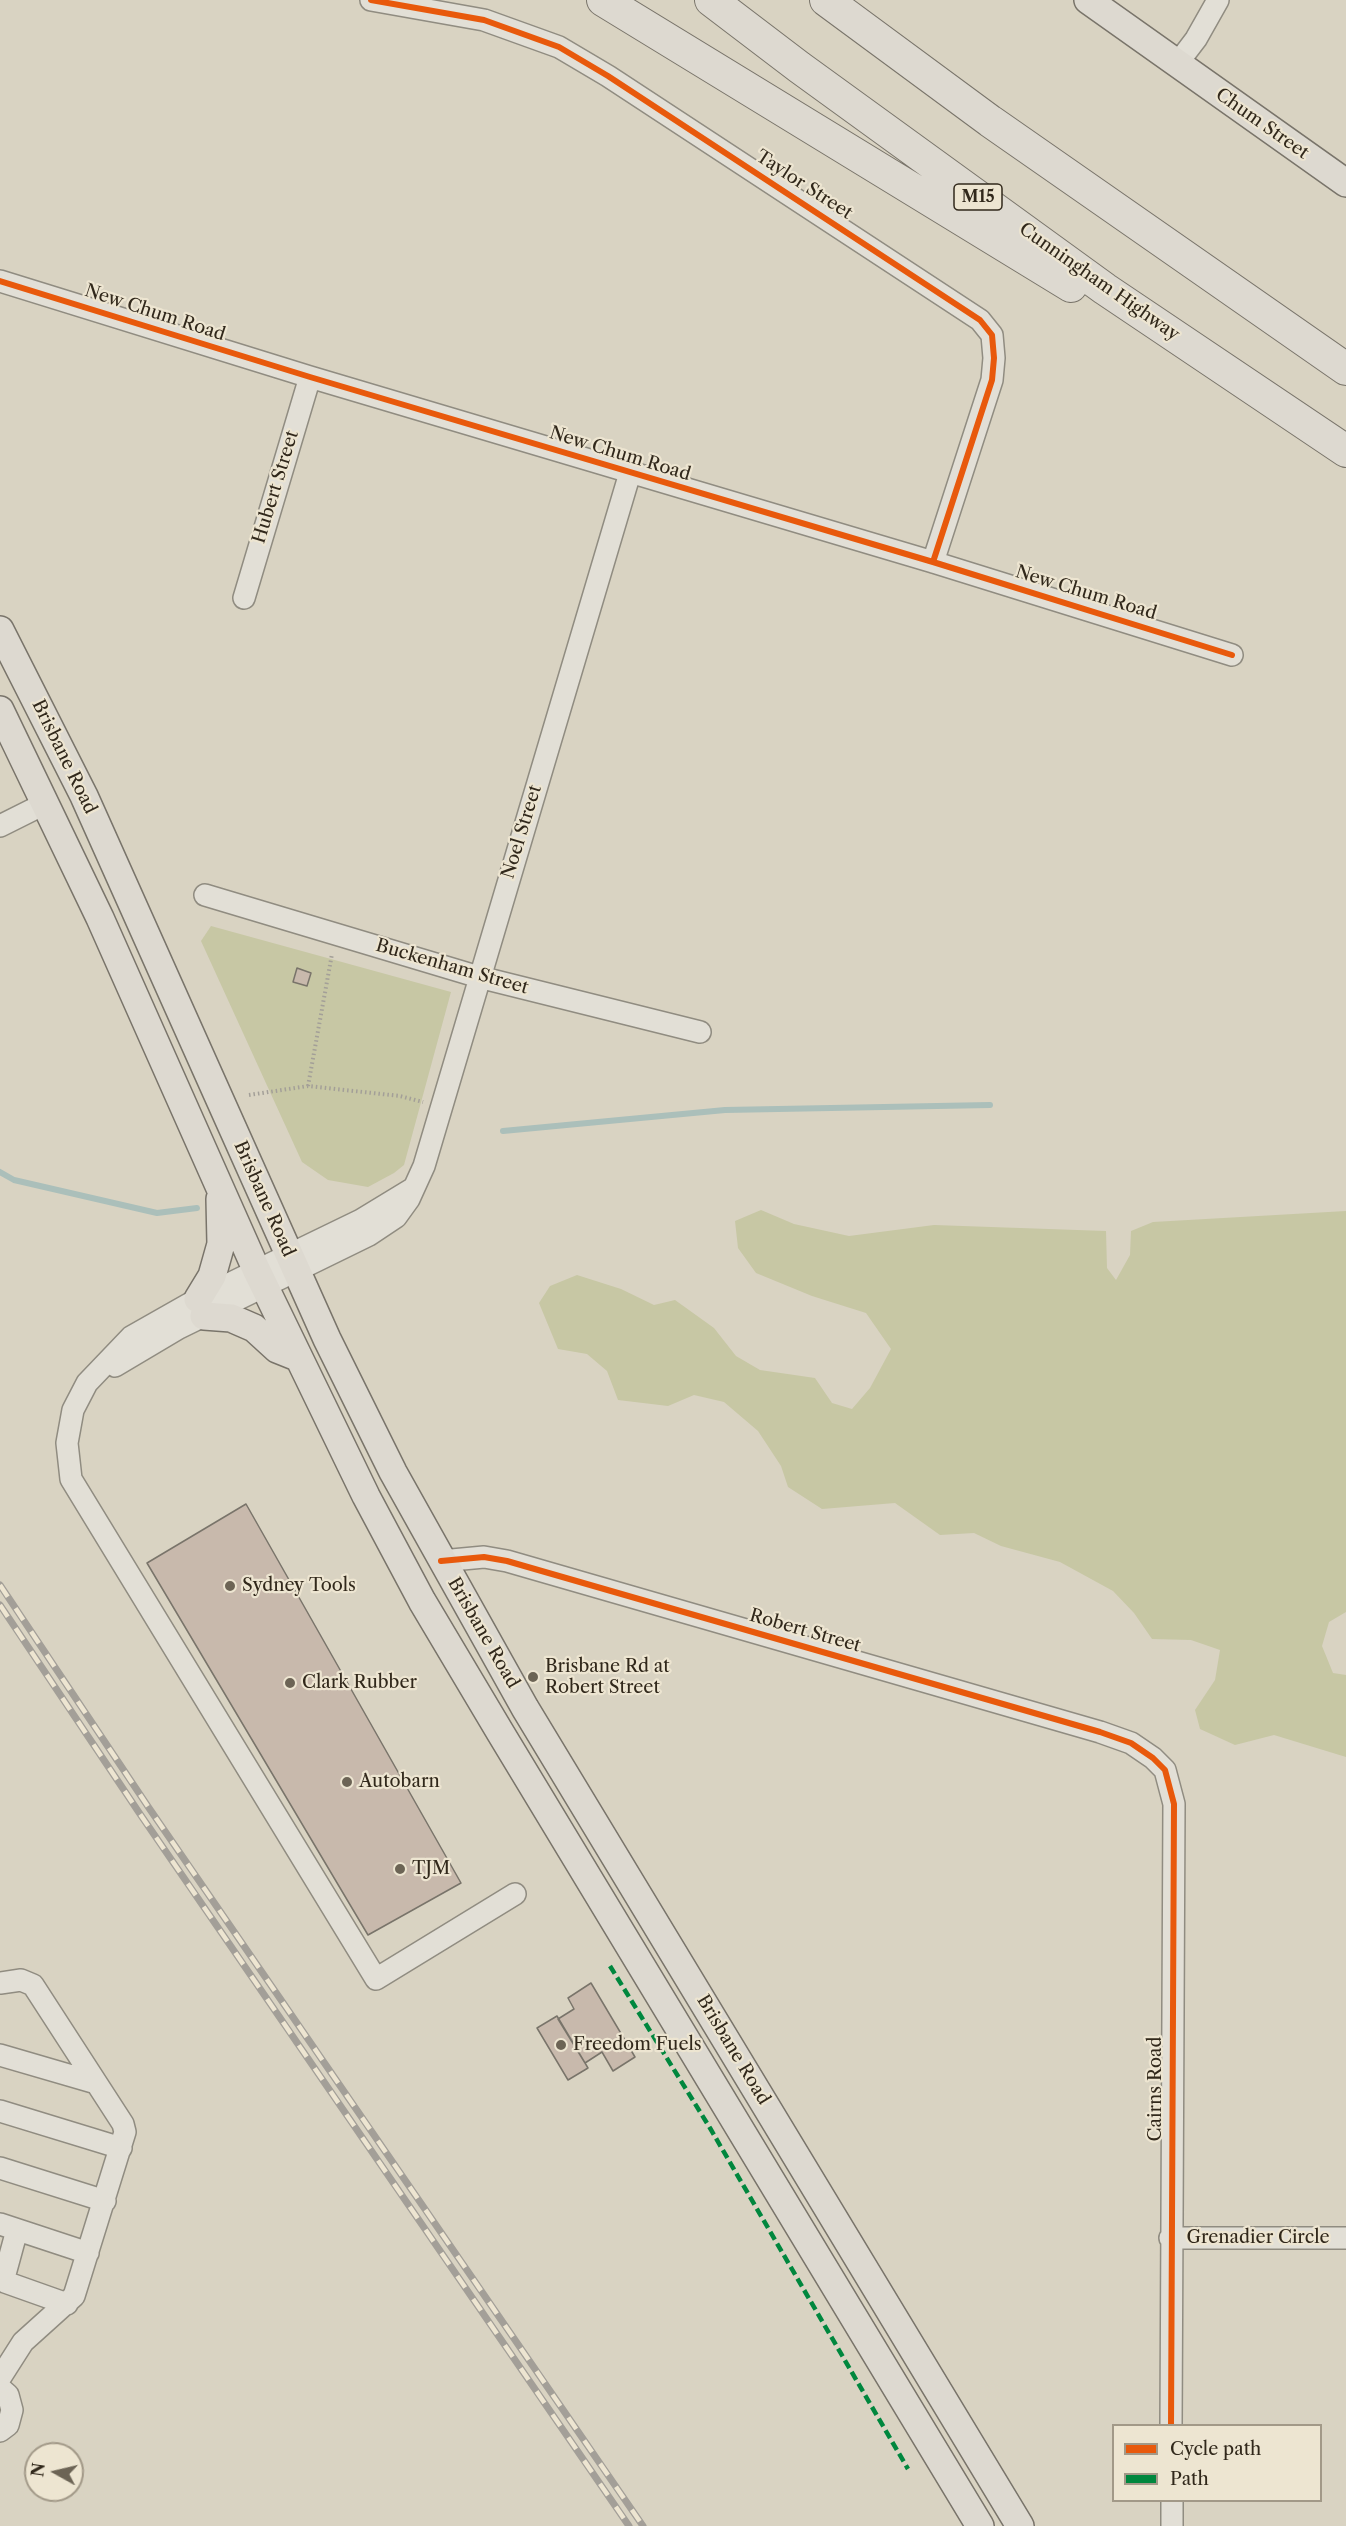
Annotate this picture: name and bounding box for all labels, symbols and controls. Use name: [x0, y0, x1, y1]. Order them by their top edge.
street label: Chum Street: [1211, 84, 1313, 164]
street label: Taylor Street: [752, 146, 856, 224]
road number: M15: [954, 184, 1002, 210]
street label: Cunningham Highway: [1015, 218, 1183, 346]
street label: New Chum Road: [82, 280, 228, 346]
street label: New Chum Road: [547, 422, 693, 486]
street label: Hubert Street: [249, 428, 303, 546]
street label: New Chum Road: [1013, 561, 1159, 625]
street label: Brisbane Road: [27, 696, 101, 818]
street label: Noel Street: [498, 783, 546, 881]
street label: Buckenham Street: [373, 935, 531, 999]
street label: Brisbane Road: [229, 1138, 299, 1260]
street label: Brisbane Road: [443, 1574, 523, 1692]
place label: Sydney Tools: [242, 1575, 356, 1597]
marker: Sydney Tools: [223, 1579, 237, 1593]
street label: Robert Street: [747, 1605, 863, 1657]
place label: Brisbane Rd at Robert Street: [545, 1656, 670, 1698]
marker: Brisbane Rd at Robert Street: [526, 1670, 540, 1684]
place label: Clark Rubber: [302, 1672, 417, 1694]
marker: Clark Rubber: [283, 1676, 297, 1690]
place label: Autobarn: [359, 1771, 440, 1793]
marker: Autobarn: [340, 1775, 354, 1789]
place label: TJM: [412, 1858, 450, 1880]
marker: TJM: [393, 1862, 407, 1876]
street label: Brisbane Road: [692, 1991, 774, 2109]
place label: Freedom Fuels: [573, 2034, 702, 2056]
street label: Cairns Road: [1145, 2037, 1167, 2141]
marker: Freedom Fuels: [554, 2038, 568, 2052]
street label: Grenadier Circle: [1186, 2227, 1330, 2249]
legend: [1112, 2424, 1322, 2502]
text: Cycle path: [1170, 2438, 1261, 2460]
north arrow: [24, 2442, 84, 2502]
text: N: [27, 2461, 49, 2478]
text: Path: [1170, 2468, 1209, 2490]

